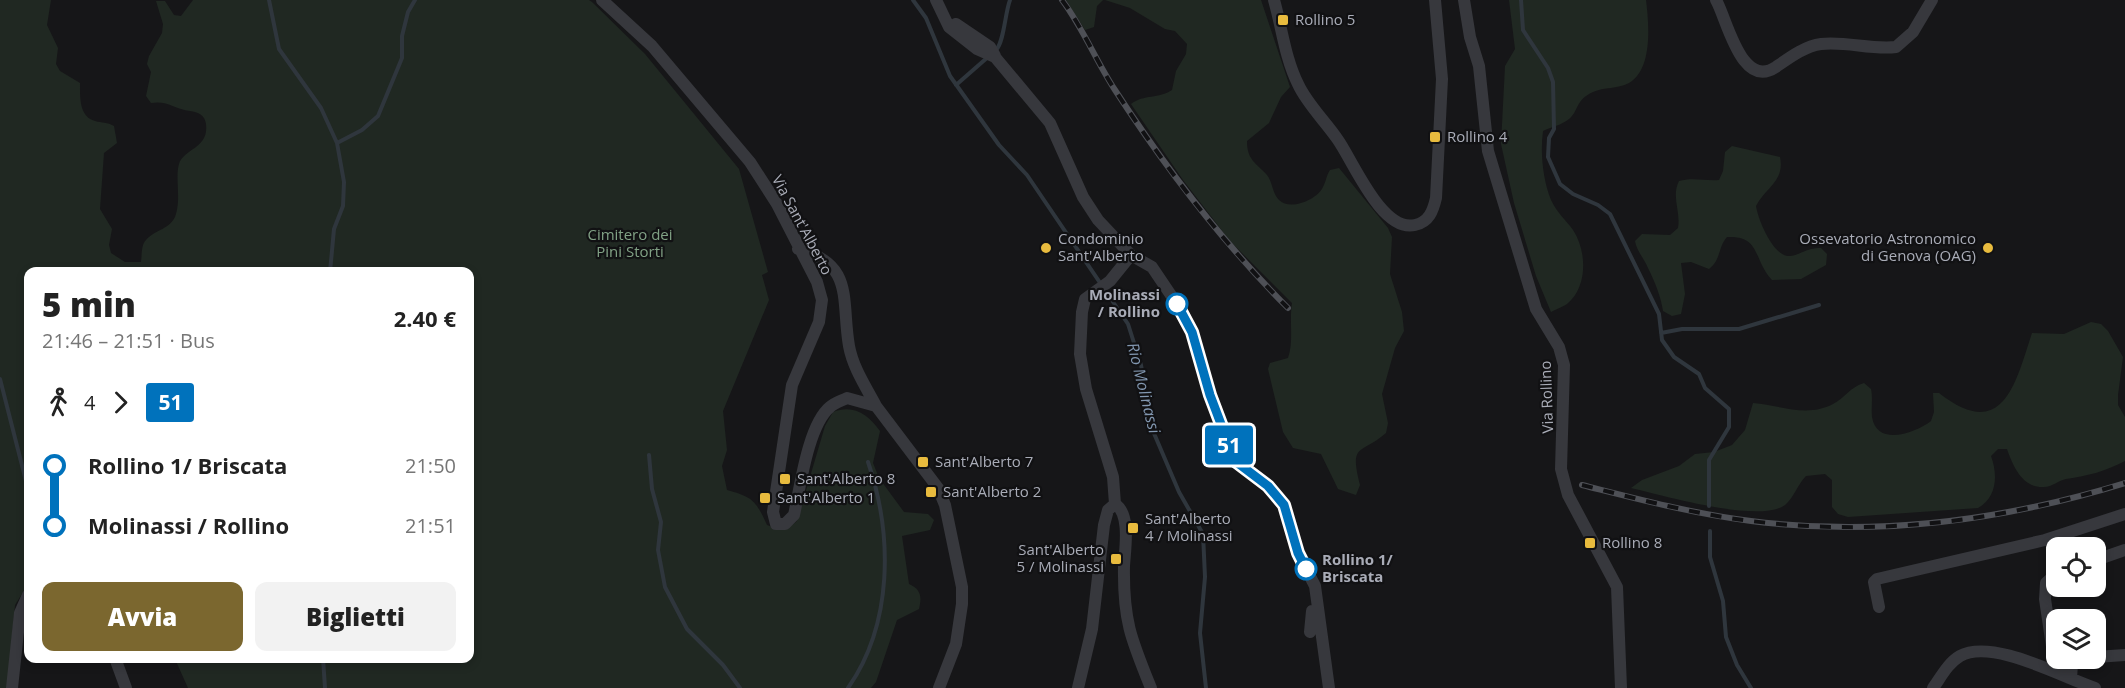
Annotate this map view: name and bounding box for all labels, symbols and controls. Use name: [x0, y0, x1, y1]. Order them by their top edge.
place label: Rollino 5: [1295, 9, 1355, 29]
marker: Rollino 5: [1276, 13, 1290, 27]
place label: Rollino 4: [1447, 126, 1508, 146]
marker: Rollino 4: [1428, 130, 1442, 144]
street label: Via Sant'Alberto: [768, 171, 838, 278]
park label: Cimitero dei Pini Storti: [587, 224, 673, 261]
place label: Condominio Sant'Alberto: [1058, 228, 1144, 265]
place label: Ossevatorio Astronomico di Genova (OAG): [1799, 228, 1976, 265]
marker: Condominio Sant'Alberto: [1039, 241, 1053, 255]
marker: Ossevatorio Astronomico di Genova (OAG): [1981, 241, 1995, 255]
text: 5 min: [42, 282, 136, 327]
place label: Molinassi / Rollino: [1089, 284, 1160, 321]
marker: Molinassi / Rollino: [1166, 293, 1188, 315]
text: 2.40 €: [394, 303, 456, 333]
text: 21:46 – 21:51 · Bus: [42, 327, 215, 354]
water label: Rio Molinassi: [1122, 340, 1166, 437]
street label: Via Rollino: [1535, 360, 1557, 434]
icon: walk: [42, 386, 75, 419]
icon: forward: [104, 386, 137, 419]
text: 51: [158, 388, 182, 416]
text: 4: [84, 389, 95, 416]
line badge: 51: [1202, 426, 1256, 464]
text: 51: [1217, 431, 1241, 459]
text: Rollino 1/ Briscata: [88, 450, 287, 480]
place label: Sant'Alberto 7: [935, 451, 1033, 471]
text: 21:50: [405, 452, 456, 479]
marker: Sant'Alberto 7: [916, 455, 930, 469]
place label: Sant'Alberto 8: [797, 468, 895, 488]
marker: Sant'Alberto 8: [778, 472, 792, 486]
place label: Sant'Alberto 2: [943, 481, 1041, 501]
marker: Sant'Alberto 2: [924, 485, 938, 499]
place label: Sant'Alberto 1: [777, 487, 875, 507]
marker: Sant'Alberto 1: [758, 491, 772, 505]
place label: Sant'Alberto 4 / Molinassi: [1145, 508, 1233, 545]
text: Molinassi / Rollino: [88, 510, 289, 540]
text: 21:51: [405, 512, 456, 539]
marker: Sant'Alberto 4 / Molinassi: [1126, 521, 1140, 535]
place label: Rollino 8: [1602, 532, 1662, 552]
marker: Rollino 8: [1583, 536, 1597, 550]
map controls: [2046, 537, 2106, 669]
button: locate: [2046, 537, 2106, 597]
place label: Sant'Alberto 5 / Molinassi: [1016, 539, 1104, 576]
place label: Rollino 1/ Briscata: [1322, 549, 1394, 586]
marker: Sant'Alberto 5 / Molinassi: [1109, 552, 1123, 566]
marker: Rollino 1/ Briscata: [1295, 558, 1317, 580]
button: Avvia: [42, 582, 243, 651]
button: Biglietti: [255, 582, 456, 651]
button: layers: [2046, 609, 2106, 669]

